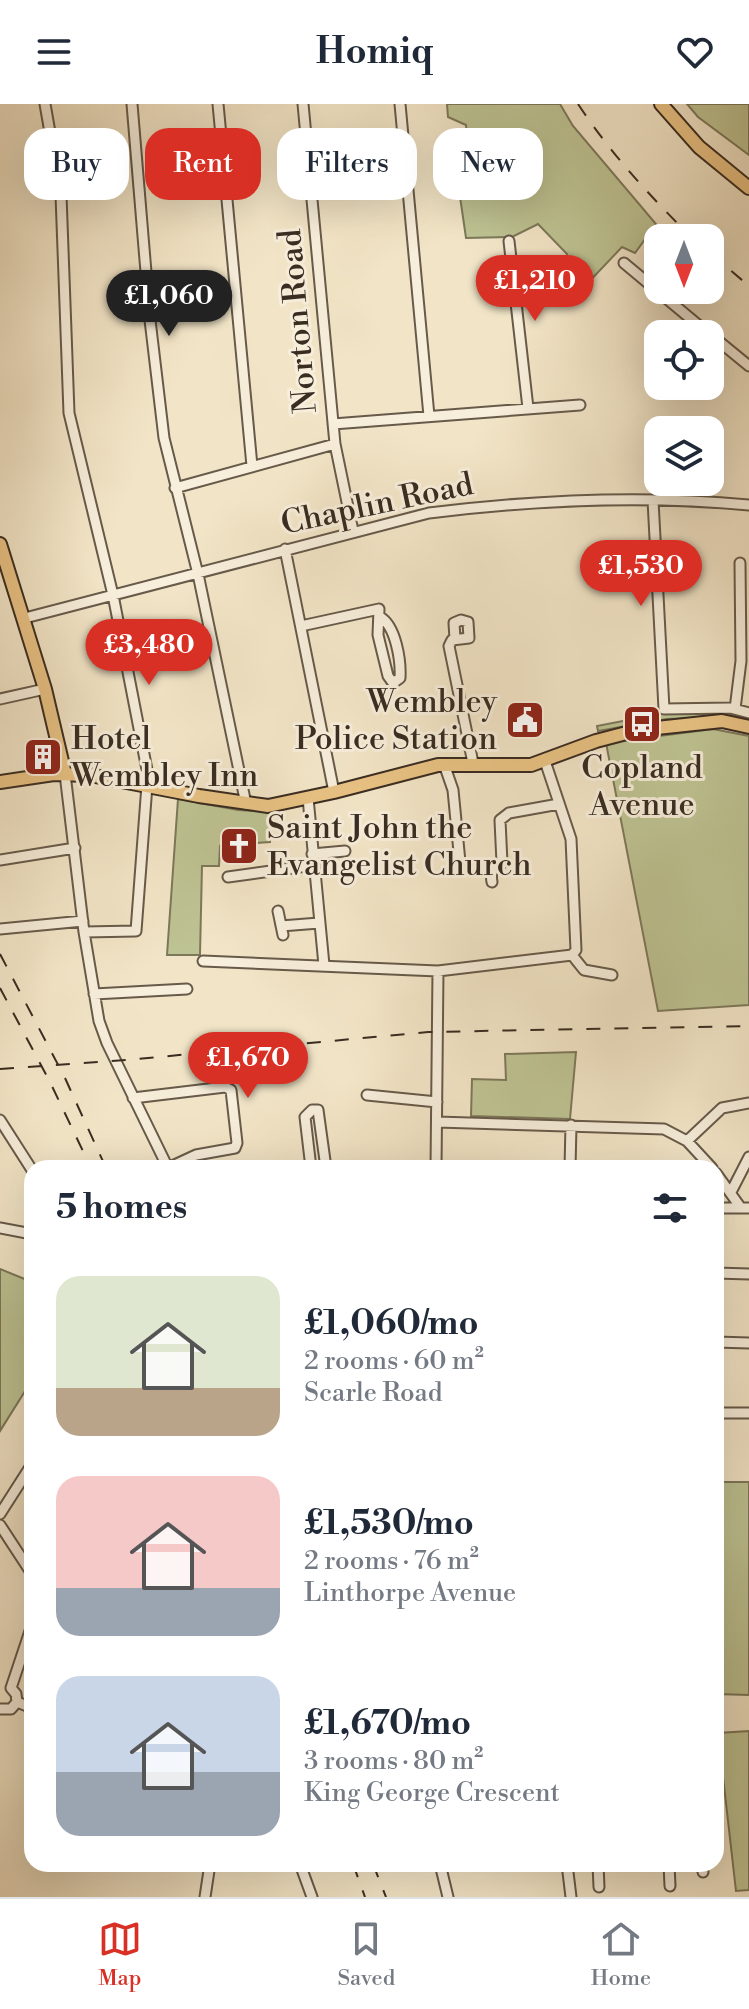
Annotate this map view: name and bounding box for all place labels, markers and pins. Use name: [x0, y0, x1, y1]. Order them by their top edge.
pin: £1,210: [470, 255, 600, 323]
pin: £1,060: [104, 270, 234, 338]
pin: £1,530: [576, 540, 706, 608]
pin: £3,480: [84, 619, 214, 687]
place label: Wembley Police Station: [295, 682, 497, 759]
public building icon: Wembley Police Station: [504, 699, 546, 741]
bus stop icon: Copland Avenue: [621, 703, 663, 745]
place label: Hotel Wembley Inn: [70, 719, 258, 796]
building icon: Hotel Wembley Inn: [22, 736, 64, 778]
place label: Copland Avenue: [581, 748, 703, 825]
place label: Saint John the Evangelist Church: [267, 808, 531, 885]
church icon: Saint John the Evangelist Church: [218, 825, 260, 867]
pin: £1,670: [183, 1032, 313, 1100]

